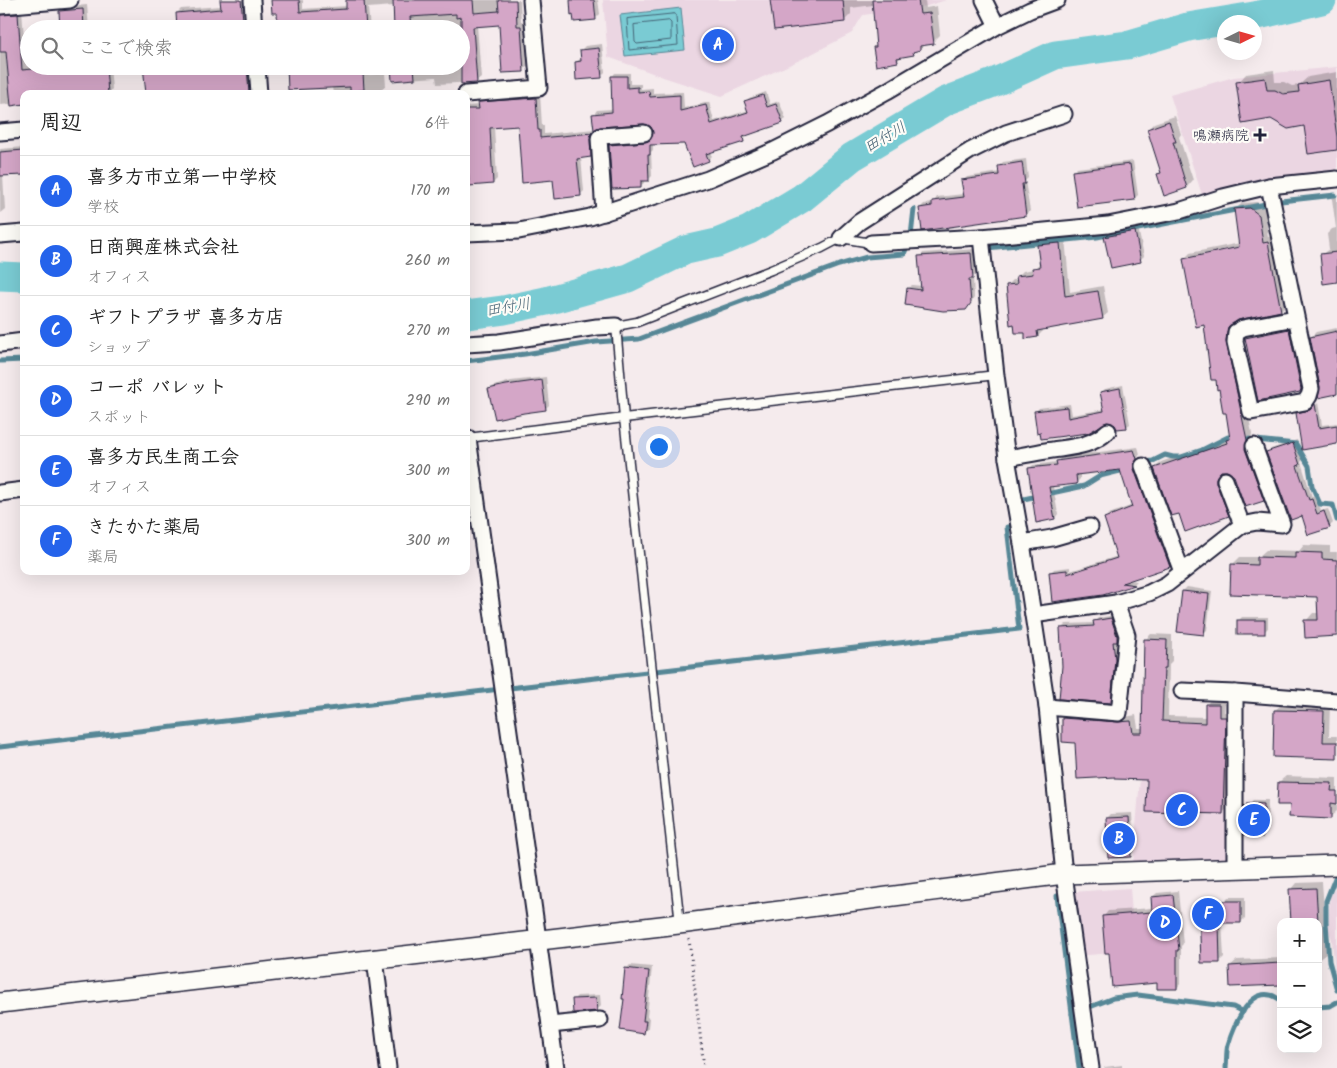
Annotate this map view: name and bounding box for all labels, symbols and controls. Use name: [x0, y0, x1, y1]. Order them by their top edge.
north arrow: [1217, 15, 1262, 60]
search box: [20, 20, 470, 75]
pin: A: [702, 26, 734, 64]
icon: search: [38, 34, 66, 62]
text: ここで検索: [78, 34, 173, 64]
text: 周辺: [40, 107, 82, 140]
text: 6件: [425, 111, 450, 136]
water label: 田付川: [860, 116, 911, 160]
place label: 鳴瀬病院: [1193, 125, 1249, 147]
marker: 鳴瀬病院: [1253, 128, 1267, 142]
text: 喜多方市立第一中学校: [87, 163, 277, 193]
text: A: [51, 178, 61, 203]
text: 170 m: [410, 178, 450, 203]
text: 学校: [87, 195, 119, 220]
text: 日商興産株式会社: [87, 233, 239, 263]
text: B: [51, 248, 61, 273]
text: 260 m: [405, 248, 450, 273]
text: オフィス: [87, 265, 151, 290]
water label: 田付川: [484, 292, 532, 324]
text: ギフトプラザ 喜多方店: [87, 303, 284, 333]
text: C: [51, 318, 61, 343]
text: 270 m: [406, 318, 450, 343]
text: ショップ: [87, 335, 150, 360]
text: コーポ バレット: [87, 373, 227, 403]
text: D: [51, 388, 61, 413]
text: 290 m: [406, 388, 450, 413]
text: スポット: [87, 405, 151, 430]
your location: [646, 434, 672, 460]
text: 喜多方民生商工会: [87, 443, 239, 473]
text: E: [52, 458, 60, 483]
text: 300 m: [406, 458, 450, 483]
text: オフィス: [87, 475, 151, 500]
text: きたかた薬局: [87, 513, 201, 543]
text: F: [52, 528, 60, 553]
text: 300 m: [406, 528, 450, 553]
text: 薬局: [87, 545, 119, 570]
pin: C: [1166, 791, 1198, 829]
pin: E: [1238, 801, 1270, 839]
pin: B: [1103, 820, 1135, 858]
pin: F: [1192, 895, 1224, 933]
pin: D: [1149, 904, 1181, 942]
map controls: [1277, 918, 1322, 1053]
button: +: [1277, 918, 1322, 963]
button: −: [1277, 963, 1322, 1008]
button: layers: [1277, 1008, 1322, 1053]

